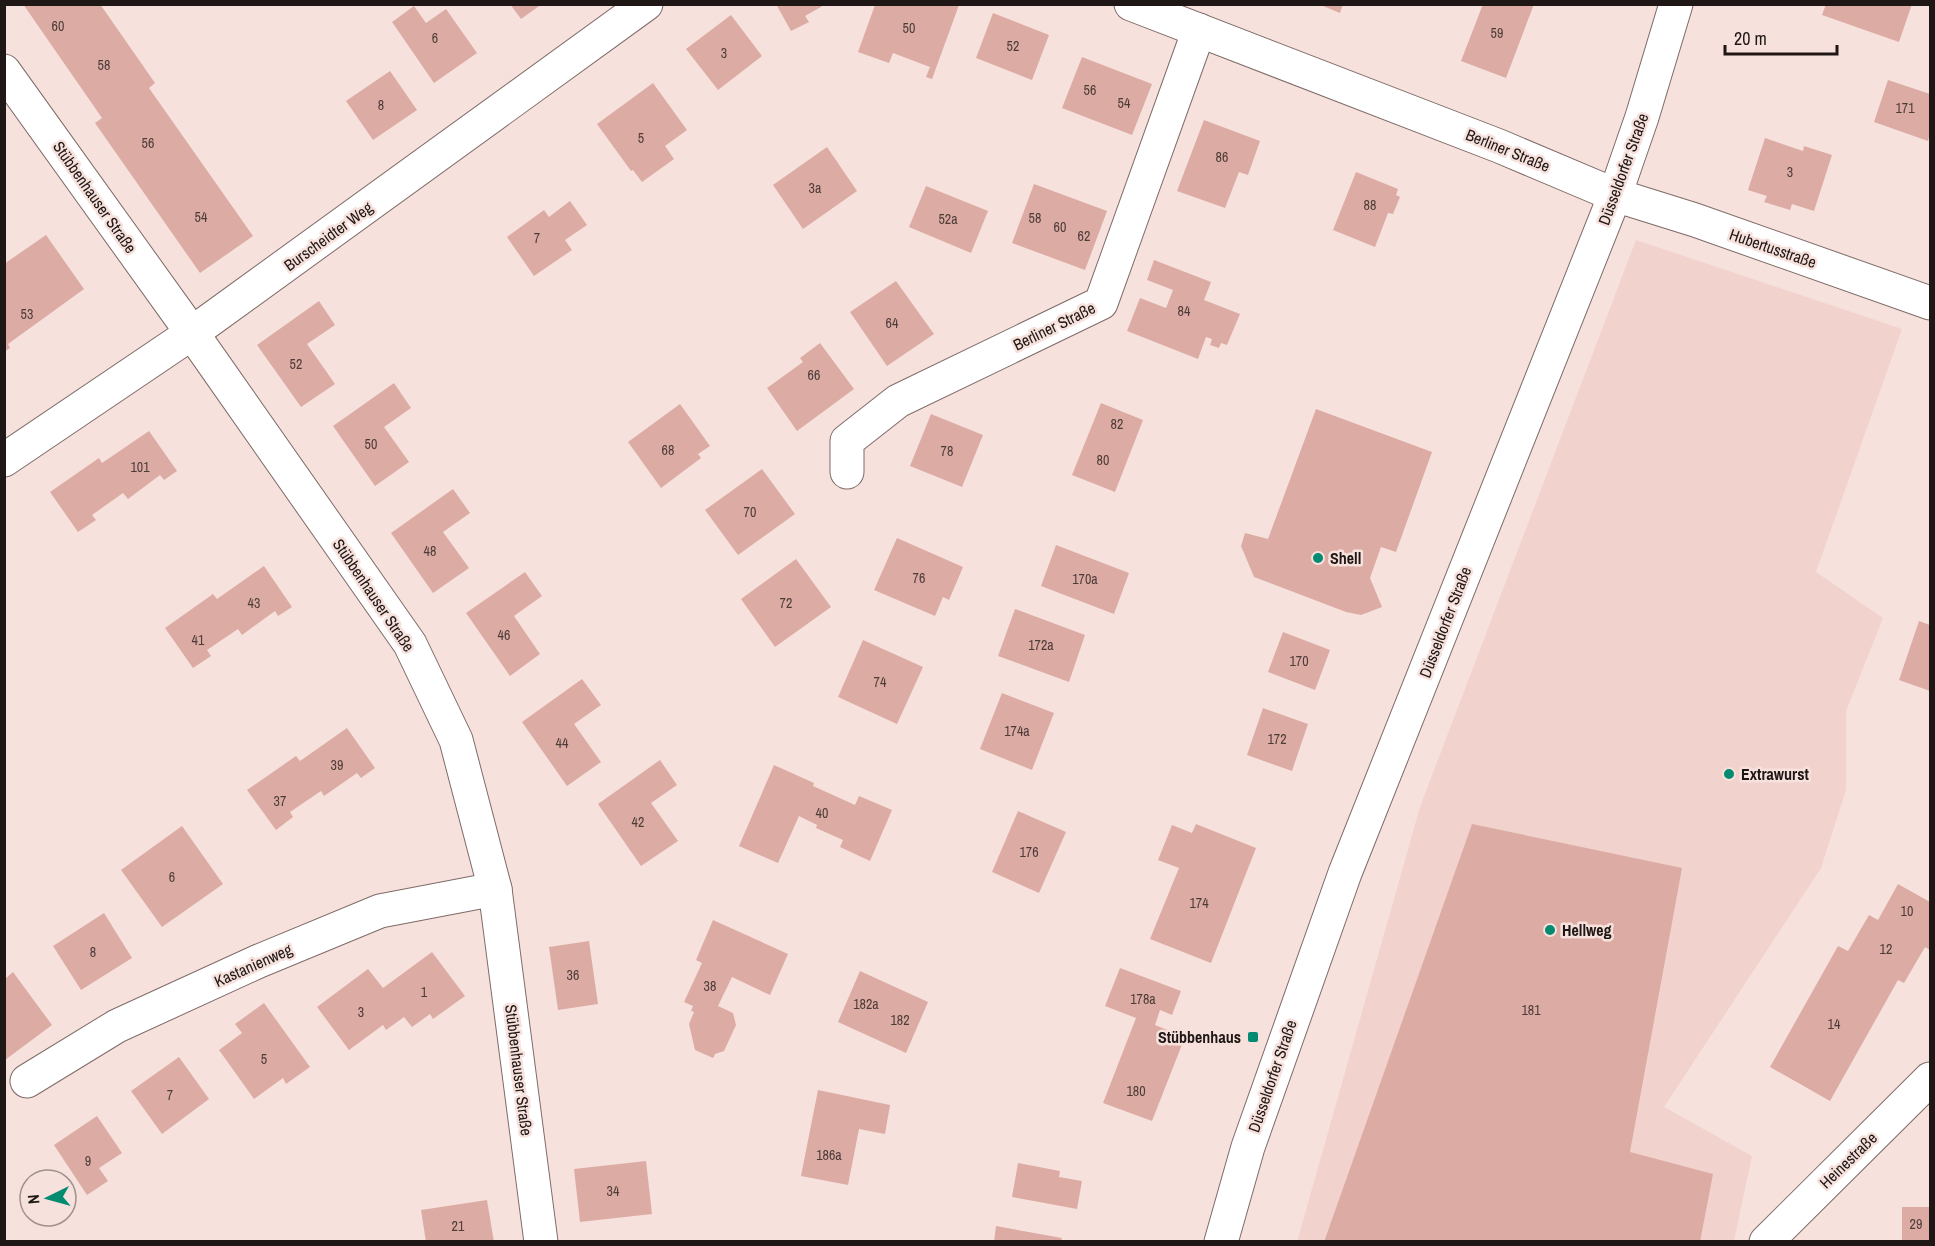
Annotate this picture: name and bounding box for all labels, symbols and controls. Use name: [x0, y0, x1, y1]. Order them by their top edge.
house number: 60: [52, 17, 64, 35]
scale bar: [1725, 18, 1838, 56]
house number: 50: [903, 19, 915, 37]
house number: 59: [1491, 24, 1503, 42]
text: 20 m: [1734, 26, 1767, 51]
house number: 6: [432, 29, 438, 47]
house number: 52: [1007, 37, 1019, 55]
house number: 3: [721, 44, 727, 62]
house number: 58: [98, 56, 110, 74]
house number: 56: [1084, 81, 1096, 99]
house number: 54: [1118, 94, 1131, 112]
house number: 8: [378, 96, 384, 114]
house number: 171: [1895, 99, 1915, 117]
street label: Düsseldorfer Straße: [1593, 110, 1653, 228]
street label: Berliner Straße: [1463, 123, 1553, 177]
house number: 5: [638, 129, 644, 147]
house number: 56: [142, 134, 154, 152]
street label: Stübbenhauser Straße: [48, 137, 142, 257]
house number: 86: [1216, 148, 1228, 166]
house number: 3: [1787, 163, 1793, 181]
house number: 3a: [809, 179, 822, 197]
street label: Burscheidter Weg: [279, 196, 377, 276]
house number: 88: [1364, 196, 1376, 214]
house number: 54: [195, 208, 208, 226]
house number: 58: [1029, 209, 1041, 227]
house number: 52a: [938, 210, 958, 228]
house number: 60: [1054, 218, 1066, 236]
street label: Hubertusstraße: [1727, 223, 1819, 273]
house number: 62: [1078, 227, 1090, 245]
house number: 7: [534, 229, 540, 247]
street label: Berliner Straße: [1009, 297, 1099, 355]
house number: 84: [1178, 302, 1191, 320]
house number: 53: [21, 305, 33, 323]
house number: 64: [886, 314, 899, 332]
house number: 52: [290, 355, 302, 373]
house number: 66: [808, 366, 820, 384]
house number: 82: [1111, 415, 1123, 433]
house number: 50: [365, 435, 377, 453]
house number: 68: [662, 441, 674, 459]
house number: 78: [941, 442, 953, 460]
house number: 80: [1097, 451, 1109, 469]
house number: 101: [130, 458, 150, 476]
house number: 70: [744, 503, 756, 521]
street label: Stübbenhauser Straße: [328, 534, 420, 656]
house number: 48: [424, 542, 436, 560]
place label: Shell: [1330, 547, 1361, 569]
marker: Shell: [1311, 551, 1325, 565]
street label: Düsseldorfer Straße: [1414, 563, 1476, 681]
house number: 76: [913, 569, 925, 587]
house number: 170a: [1072, 570, 1098, 588]
house number: 43: [248, 594, 260, 612]
house number: 72: [780, 594, 792, 612]
house number: 46: [498, 626, 510, 644]
house number: 41: [192, 631, 205, 649]
house number: 172a: [1028, 636, 1054, 654]
house number: 170: [1289, 652, 1309, 670]
house number: 74: [874, 673, 887, 691]
house number: 174a: [1004, 722, 1030, 740]
house number: 172: [1267, 730, 1287, 748]
house number: 44: [556, 734, 569, 752]
house number: 39: [331, 756, 343, 774]
place label: Extrawurst: [1741, 763, 1809, 785]
marker: Extrawurst: [1722, 767, 1736, 781]
house number: 37: [274, 792, 286, 810]
house number: 40: [816, 804, 828, 822]
house number: 42: [632, 813, 644, 831]
house number: 176: [1019, 843, 1039, 861]
house number: 6: [169, 868, 175, 886]
house number: 174: [1189, 894, 1209, 912]
house number: 10: [1901, 902, 1913, 920]
place label: Hellweg: [1562, 919, 1612, 941]
marker: Hellweg: [1543, 923, 1557, 937]
street label: Kastanienweg: [211, 938, 296, 992]
house number: 12: [1880, 940, 1892, 958]
house number: 8: [90, 943, 96, 961]
house number: 36: [567, 966, 579, 984]
house number: 38: [704, 977, 716, 995]
house number: 1: [421, 983, 428, 1001]
house number: 178a: [1130, 990, 1156, 1008]
house number: 182a: [853, 995, 879, 1013]
house number: 181: [1521, 1001, 1541, 1019]
house number: 3: [358, 1003, 364, 1021]
street label: Stübbenhauser Straße: [500, 1003, 538, 1137]
house number: 182: [890, 1011, 910, 1029]
house number: 14: [1828, 1015, 1841, 1033]
street label: Düsseldorfer Straße: [1242, 1017, 1302, 1135]
place label: Stübbenhaus: [1158, 1026, 1241, 1048]
marker: Stübbenhaus: [1246, 1030, 1260, 1044]
house number: 5: [261, 1050, 267, 1068]
house number: 180: [1126, 1082, 1146, 1100]
house number: 7: [167, 1086, 173, 1104]
street label: Heinestraße: [1814, 1127, 1882, 1193]
house number: 186a: [816, 1146, 842, 1164]
house number: 9: [85, 1152, 91, 1170]
north arrow: [18, 1168, 78, 1228]
house number: 34: [607, 1182, 620, 1200]
text: N: [22, 1194, 44, 1205]
house number: 29: [1910, 1215, 1922, 1233]
house number: 21: [452, 1217, 465, 1235]

